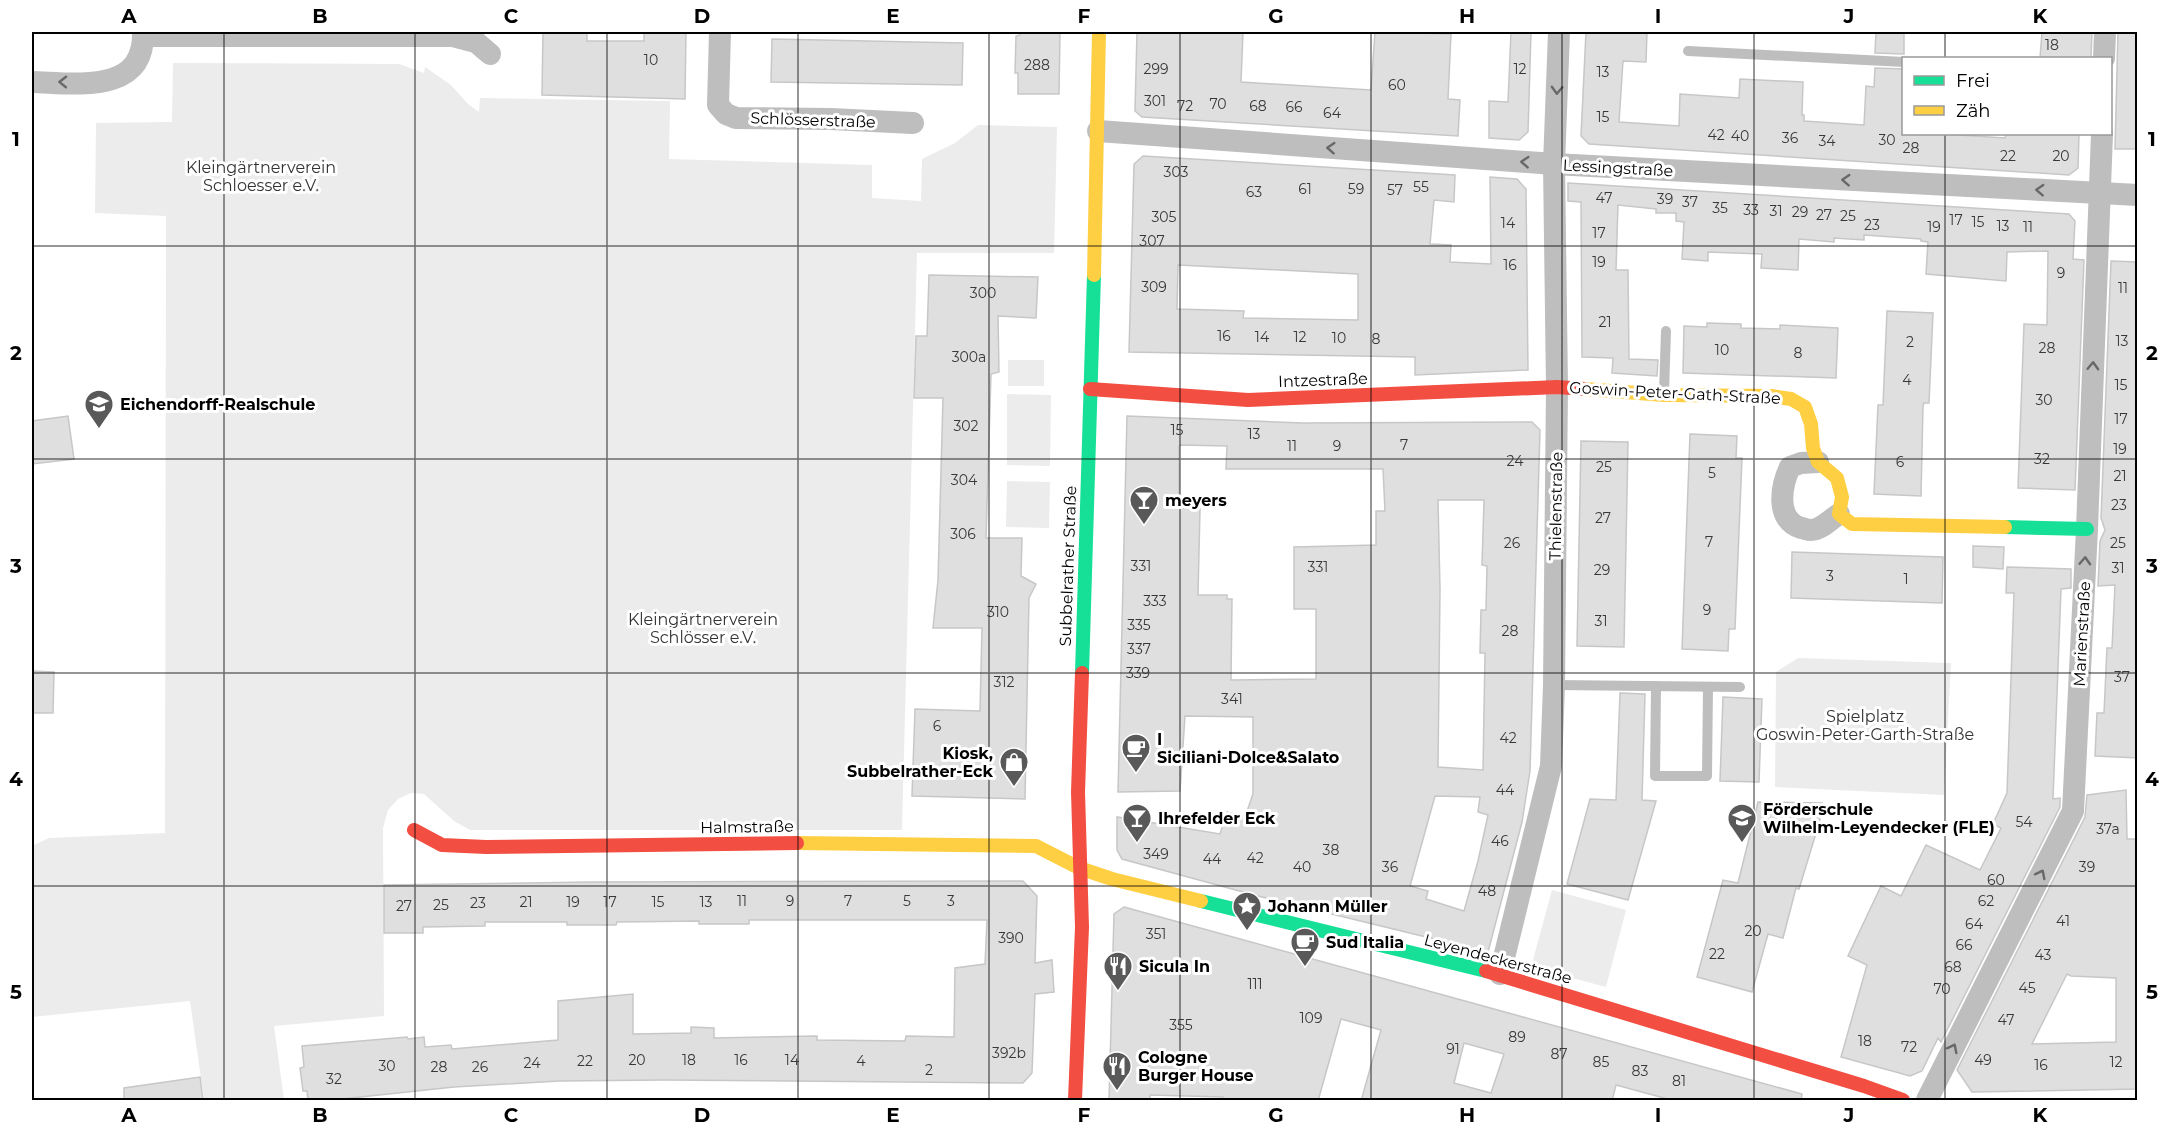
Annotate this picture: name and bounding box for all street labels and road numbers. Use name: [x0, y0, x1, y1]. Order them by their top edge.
street label: Schlösserstraße: [750, 108, 876, 132]
street label: Lessingstraße: [1562, 156, 1674, 180]
street label: Intzestraße: [1278, 369, 1368, 391]
street label: Goswin-Peter-Gath-Straße: [1569, 378, 1781, 408]
street label: Thielenstraße: [1546, 452, 1566, 560]
street label: Subbelrather Straße: [1056, 485, 1080, 647]
street label: Marienstraße: [2070, 581, 2094, 687]
street label: Halmstraße: [700, 817, 794, 837]
street label: Leyendeckerstraße: [1422, 930, 1574, 988]

